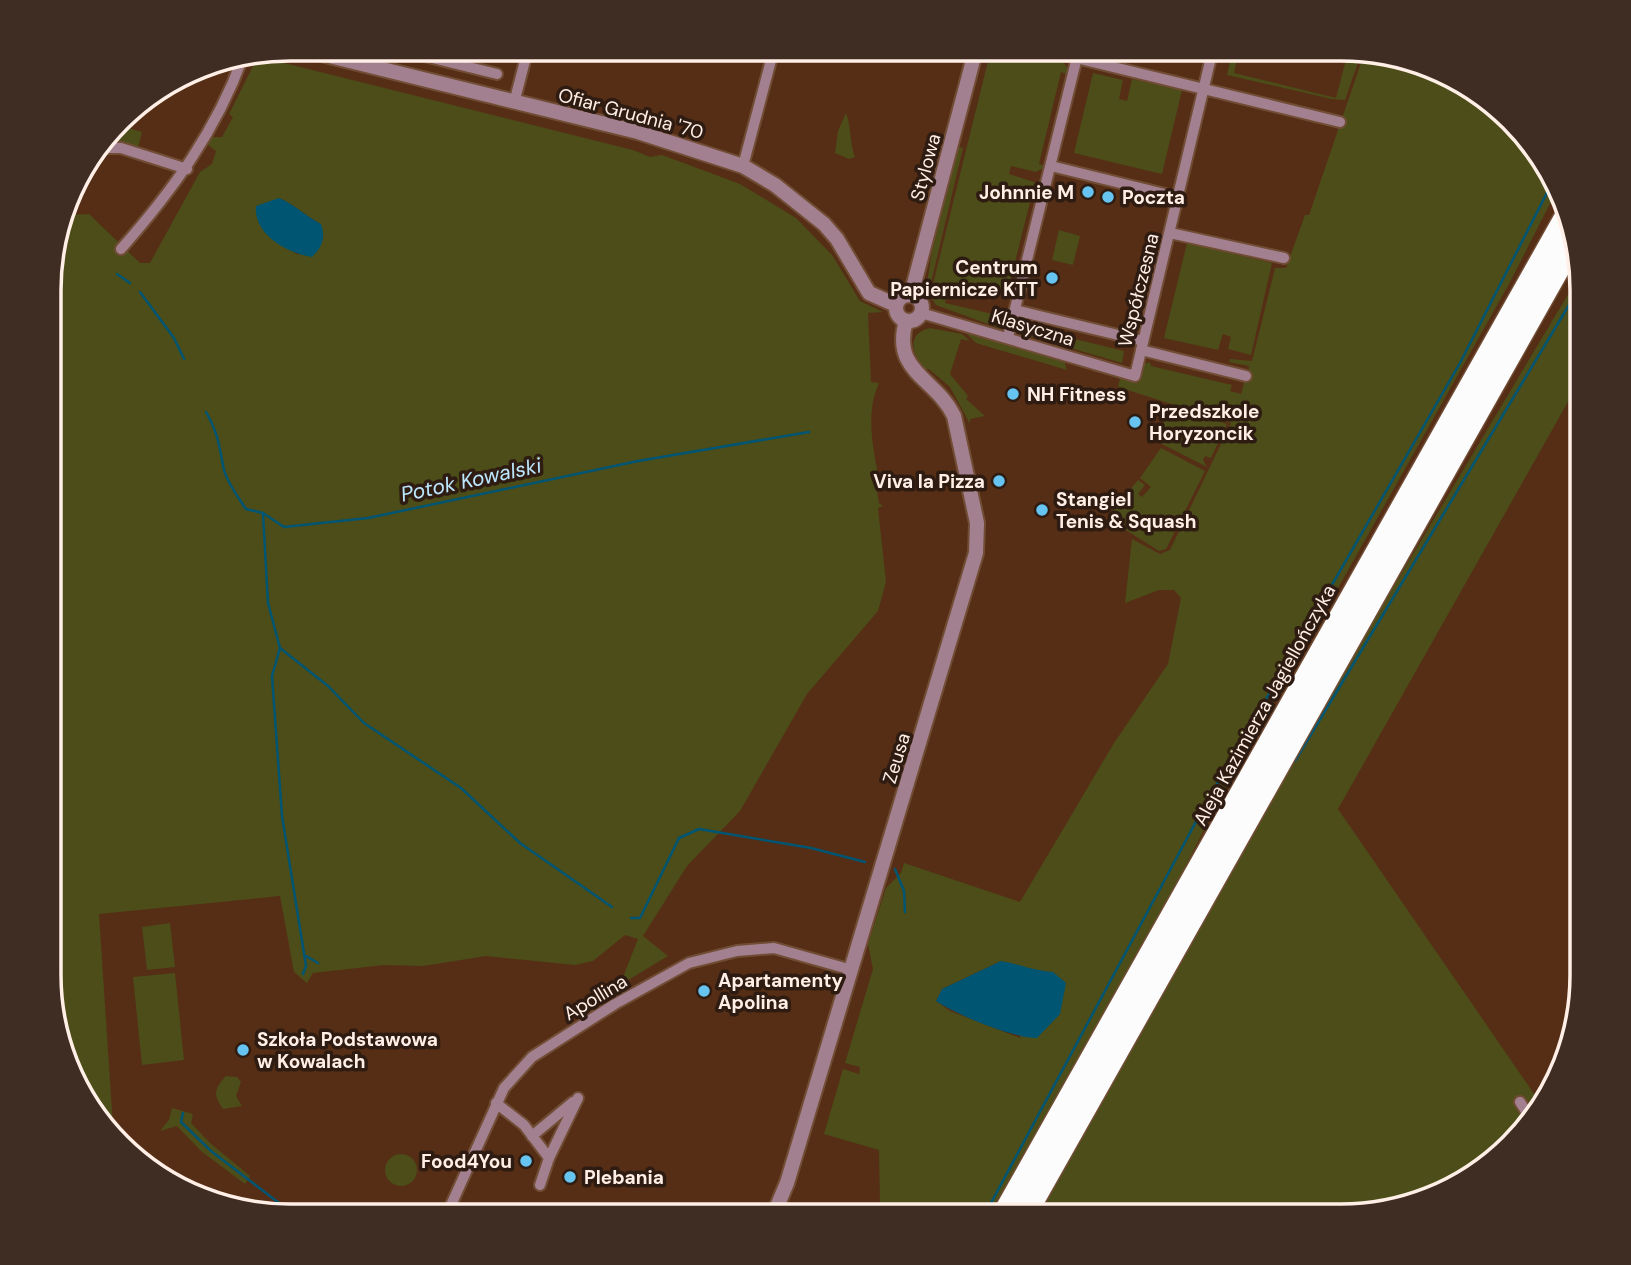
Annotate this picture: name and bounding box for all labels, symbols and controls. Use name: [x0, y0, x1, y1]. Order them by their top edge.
street label: Ofiar Grudnia '70: [555, 82, 706, 145]
street label: Stylowa: [905, 131, 946, 204]
place label: Johnnie M: [979, 180, 1074, 205]
marker: Johnnie M: [1080, 184, 1096, 200]
place label: Poczta: [1122, 185, 1185, 210]
marker: Poczta: [1100, 189, 1116, 205]
street label: Współczesna: [1112, 231, 1165, 350]
place label: Centrum Papiernicze KTT: [890, 255, 1038, 302]
marker: Centrum Papiernicze KTT: [1044, 270, 1060, 286]
street label: Klasyczna: [988, 303, 1077, 352]
place label: NH Fitness: [1027, 382, 1126, 407]
marker: NH Fitness: [1005, 386, 1021, 402]
place label: Przedszkole Horyzoncik: [1149, 399, 1259, 446]
marker: Przedszkole Horyzoncik: [1127, 414, 1143, 430]
water label: Potok Kowalski: [398, 451, 545, 509]
place label: Viva la Pizza: [873, 469, 985, 494]
marker: Viva la Pizza: [991, 473, 1007, 489]
place label: Stangiel Tenis & Squash: [1056, 487, 1197, 534]
marker: Stangiel Tenis & Squash: [1034, 502, 1050, 518]
street label: Aleja Kazimierza Jagiellończyka: [1188, 580, 1341, 830]
street label: Zeusa: [877, 730, 916, 787]
place label: Apartamenty Apolina: [718, 968, 843, 1015]
street label: Apollina: [559, 969, 632, 1026]
marker: Apartamenty Apolina: [696, 983, 712, 999]
place label: Szkoła Podstawowa w Kowalach: [257, 1027, 438, 1074]
marker: Szkoła Podstawowa w Kowalach: [235, 1042, 251, 1058]
place label: Food4You: [421, 1149, 512, 1174]
marker: Food4You: [518, 1153, 534, 1169]
place label: Plebania: [584, 1165, 664, 1190]
marker: Plebania: [562, 1169, 578, 1185]

